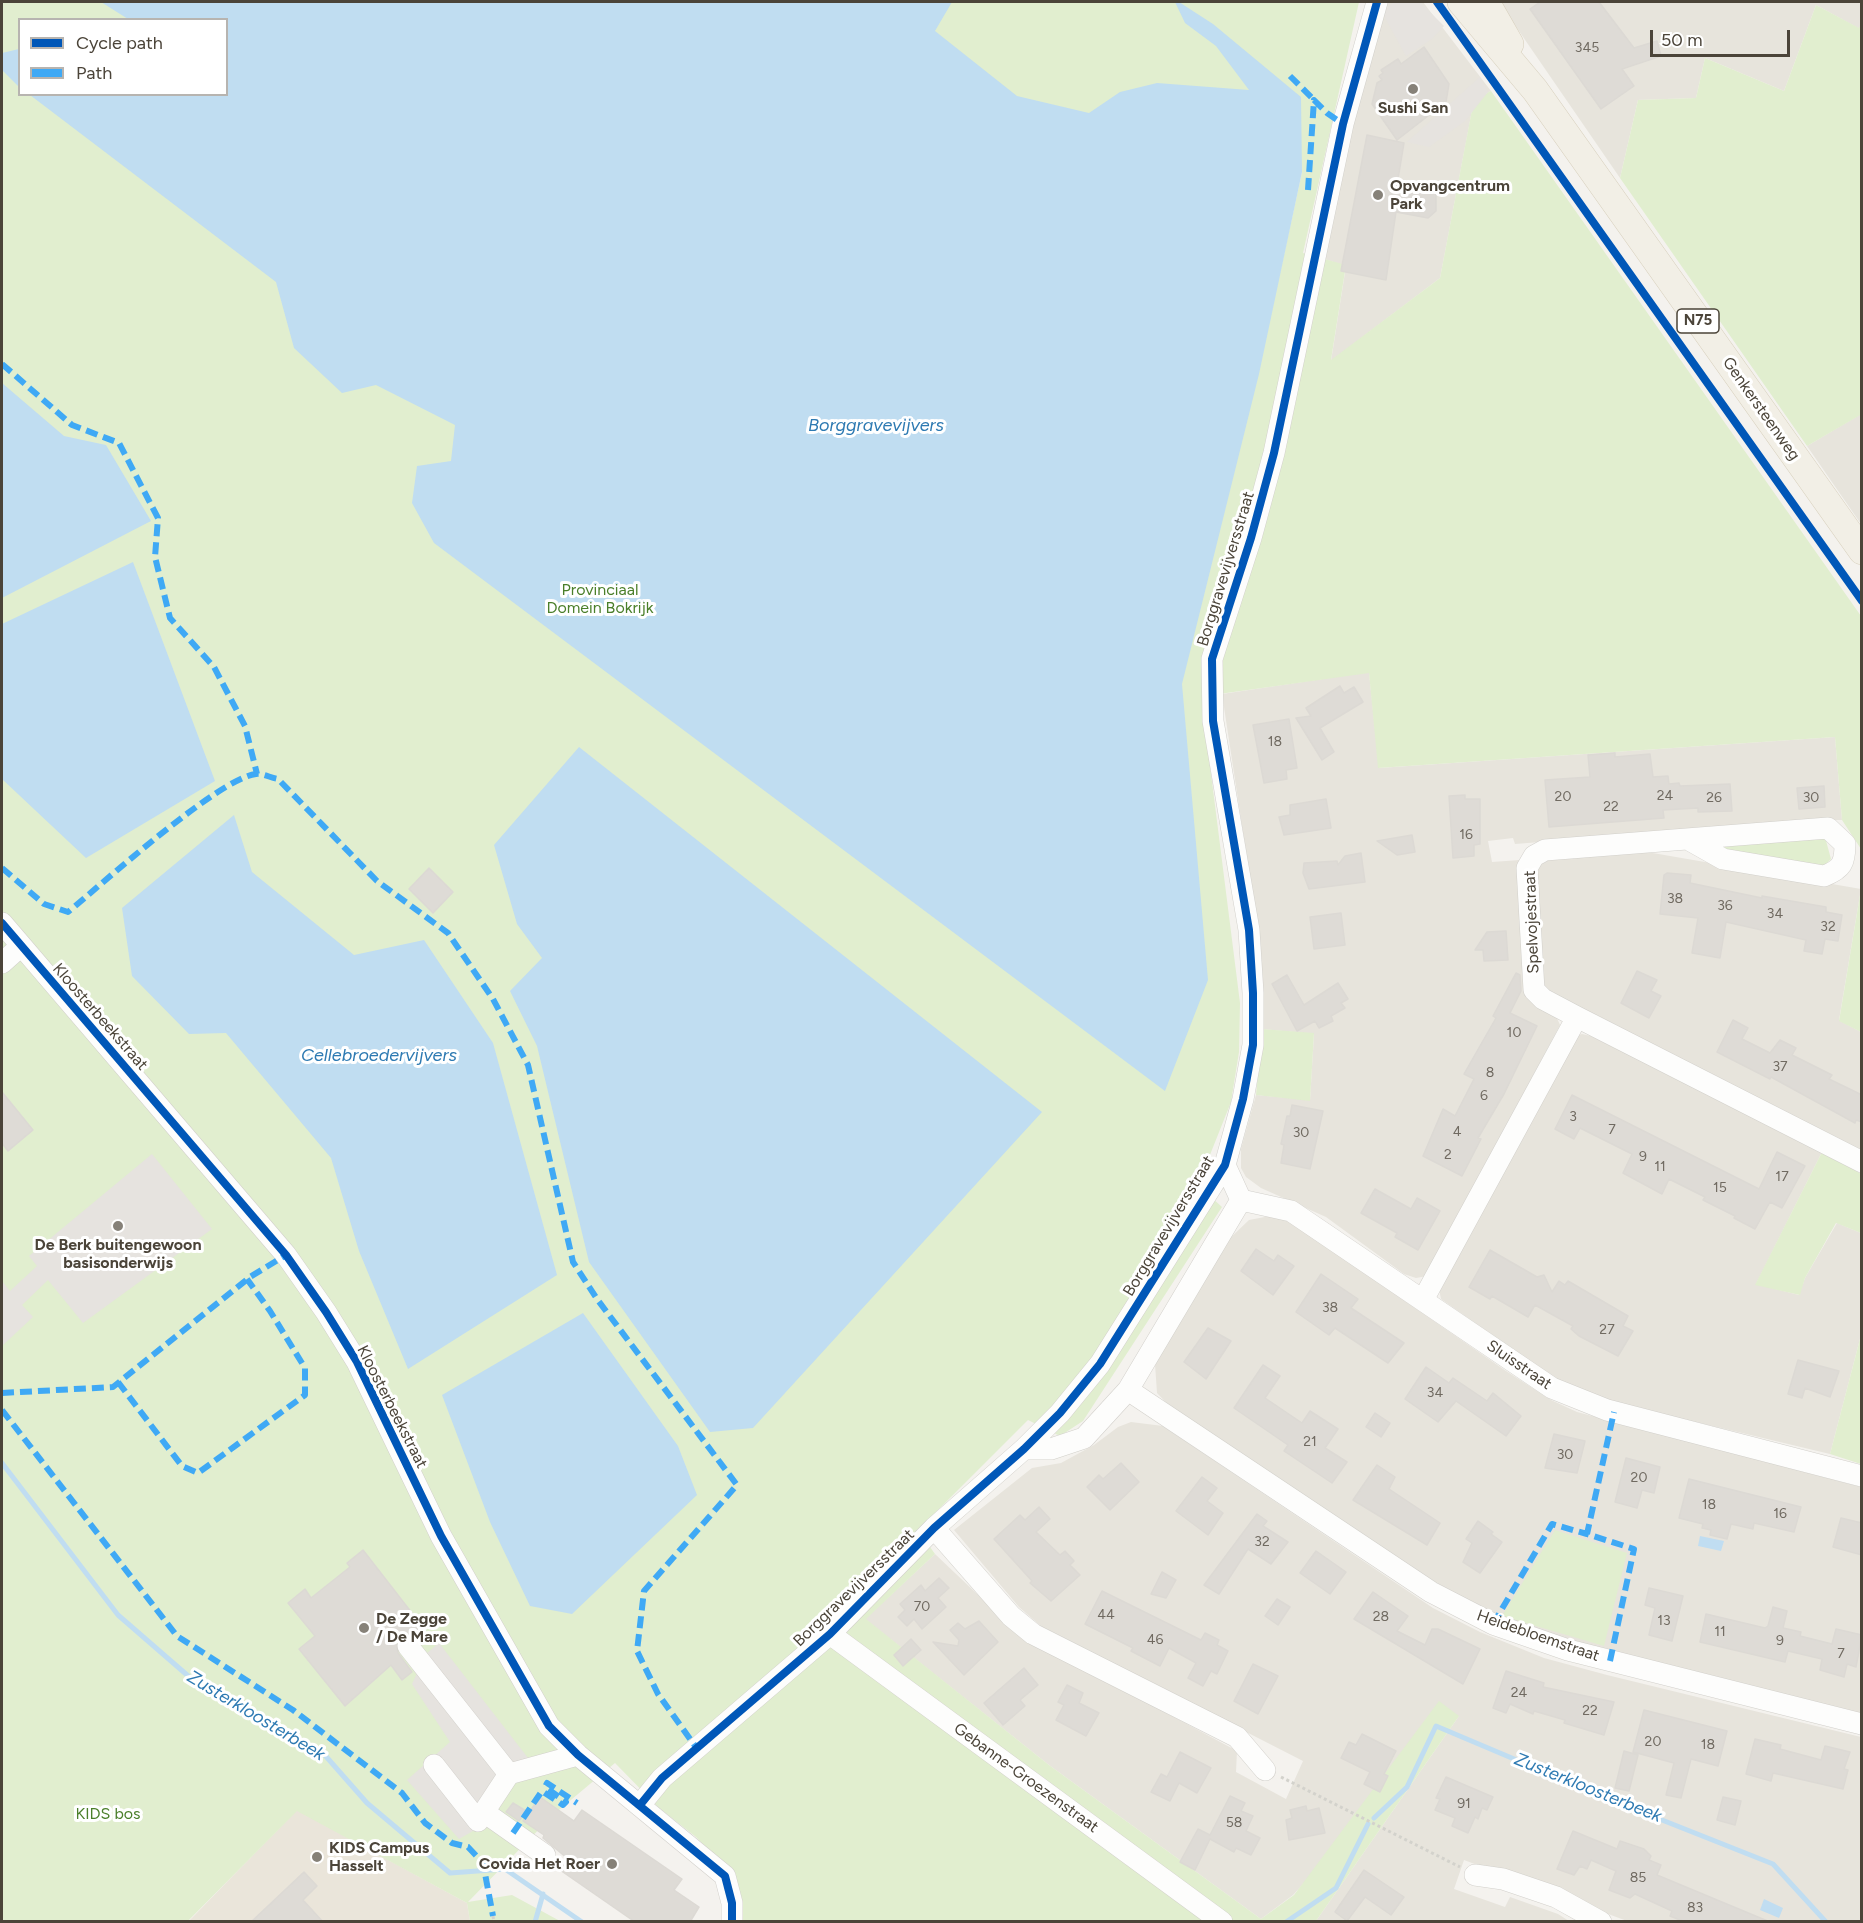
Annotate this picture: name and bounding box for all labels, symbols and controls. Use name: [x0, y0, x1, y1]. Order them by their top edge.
legend: [18, 18, 228, 96]
scale bar: [1653, 18, 1792, 56]
text: 50 m: [1661, 29, 1703, 51]
text: Cycle path: [76, 32, 163, 54]
house number: 345: [1575, 40, 1599, 56]
text: Path: [76, 62, 112, 84]
marker: Sushi San: [1406, 82, 1420, 96]
place label: Sushi San: [1378, 98, 1448, 118]
place label: Opvangcentrum Park: [1390, 176, 1510, 214]
marker: Opvangcentrum Park: [1371, 188, 1385, 202]
road number: N75: [1677, 309, 1719, 333]
street label: Genkersteenweg: [1718, 354, 1804, 464]
water label: Borggravevijvers: [808, 415, 944, 437]
street label: Borggravevijversstraat: [1193, 489, 1259, 649]
park label: Provinciaal Domein Bokrijk: [546, 580, 654, 618]
house number: 18: [1268, 734, 1282, 750]
house number: 24: [1657, 788, 1673, 804]
house number: 20: [1555, 789, 1571, 805]
house number: 26: [1706, 790, 1722, 806]
house number: 30: [1803, 790, 1819, 806]
house number: 22: [1603, 799, 1619, 815]
house number: 16: [1459, 827, 1473, 843]
street label: Spelvojestraat: [1521, 870, 1543, 974]
house number: 38: [1667, 891, 1683, 907]
house number: 36: [1717, 898, 1733, 914]
house number: 34: [1767, 906, 1783, 922]
house number: 32: [1820, 919, 1836, 935]
street label: Kloosterbeekstraat: [48, 960, 152, 1074]
house number: 10: [1507, 1025, 1521, 1041]
water label: Cellebroedervijvers: [301, 1045, 457, 1067]
house number: 37: [1772, 1059, 1788, 1075]
house number: 8: [1486, 1065, 1494, 1081]
house number: 6: [1480, 1088, 1488, 1104]
house number: 3: [1569, 1109, 1577, 1125]
house number: 7: [1608, 1122, 1616, 1138]
house number: 4: [1453, 1124, 1461, 1140]
house number: 30: [1293, 1125, 1309, 1141]
house number: 2: [1444, 1147, 1452, 1163]
house number: 9: [1639, 1149, 1647, 1165]
street label: Borggravevijversstraat: [1119, 1152, 1219, 1300]
house number: 11: [1654, 1159, 1666, 1175]
house number: 17: [1775, 1169, 1789, 1185]
house number: 15: [1713, 1180, 1727, 1196]
marker: De Berk buitengewoon basisonderwijs: [111, 1219, 125, 1233]
place label: De Berk buitengewoon basisonderwijs: [35, 1235, 201, 1273]
house number: 38: [1322, 1300, 1338, 1316]
house number: 27: [1599, 1322, 1615, 1338]
street label: Sluisstraat: [1483, 1336, 1555, 1394]
street label: Kloosterbeekstraat: [353, 1342, 431, 1472]
house number: 34: [1427, 1385, 1443, 1401]
house number: 21: [1303, 1434, 1317, 1450]
house number: 30: [1557, 1447, 1573, 1463]
house number: 20: [1631, 1470, 1647, 1486]
house number: 18: [1702, 1497, 1716, 1513]
house number: 16: [1773, 1506, 1787, 1522]
street label: Borggravevijversstraat: [790, 1525, 918, 1651]
house number: 32: [1254, 1534, 1270, 1550]
house number: 70: [914, 1599, 930, 1615]
street label: Heidebloemstraat: [1474, 1606, 1602, 1666]
house number: 44: [1097, 1607, 1115, 1623]
place label: De Zegge / De Mare: [376, 1609, 448, 1647]
house number: 28: [1373, 1609, 1389, 1625]
house number: 13: [1657, 1613, 1671, 1629]
marker: De Zegge / De Mare: [357, 1621, 371, 1635]
house number: 11: [1714, 1624, 1726, 1640]
house number: 46: [1147, 1632, 1163, 1648]
house number: 9: [1776, 1633, 1784, 1649]
house number: 7: [1837, 1646, 1845, 1662]
water label: Zusterkloosterbeek: [183, 1666, 329, 1766]
house number: 24: [1511, 1685, 1527, 1701]
house number: 22: [1582, 1703, 1598, 1719]
street label: Gebanne-Groezenstraat: [950, 1719, 1102, 1837]
house number: 20: [1645, 1734, 1661, 1750]
house number: 18: [1701, 1737, 1715, 1753]
water label: Zusterkloosterbeek: [1511, 1749, 1665, 1827]
house number: 91: [1457, 1796, 1471, 1812]
park label: KIDS bos: [76, 1804, 140, 1824]
house number: 58: [1226, 1815, 1242, 1831]
place label: KIDS Campus Hasselt: [329, 1838, 429, 1876]
marker: KIDS Campus Hasselt: [310, 1850, 324, 1864]
place label: Covida Het Roer: [479, 1854, 600, 1874]
marker: Covida Het Roer: [605, 1857, 619, 1871]
house number: 85: [1630, 1870, 1646, 1886]
house number: 83: [1687, 1900, 1703, 1916]

